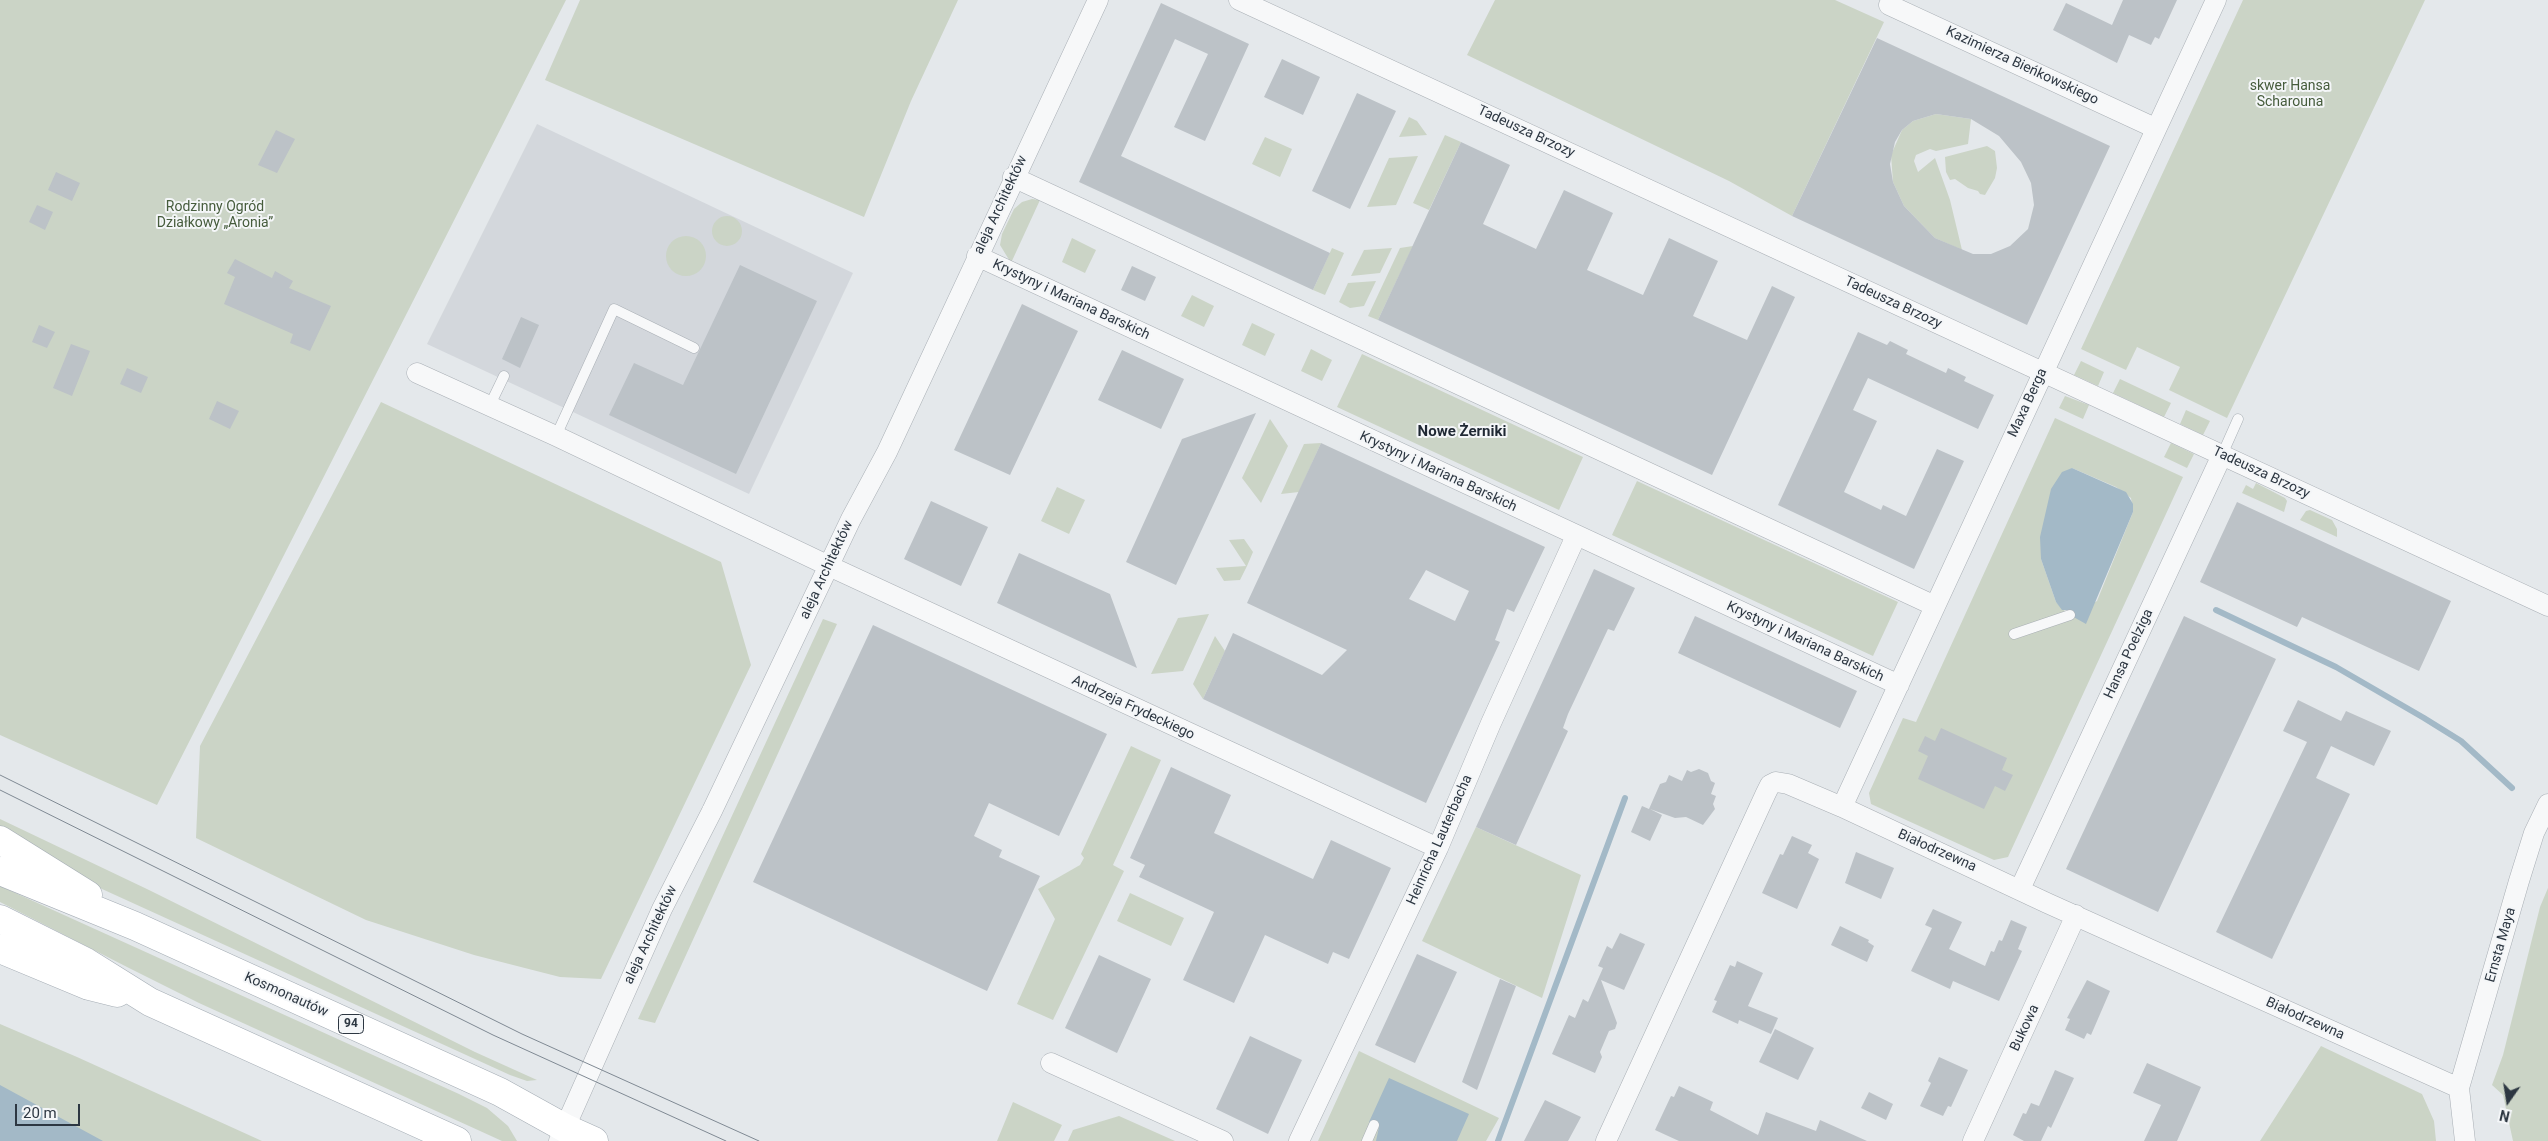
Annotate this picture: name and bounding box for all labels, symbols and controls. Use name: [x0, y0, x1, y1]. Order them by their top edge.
street label: Kazimierza Bieńkowskiego: [1943, 23, 2101, 109]
park label: skwer Hansa Scharouna: [2250, 78, 2330, 110]
street label: Tadeusza Brzozy: [1475, 102, 1577, 162]
street label: aleja Architektów: [971, 153, 1031, 257]
park label: Rodzinny Ogród Działkowy „Aronia”: [157, 199, 273, 232]
street label: Krystyny i Mariana Barskich: [990, 256, 1152, 344]
street label: Tadeusza Brzozy: [1842, 273, 1944, 333]
street label: Maxa Berga: [2005, 366, 2051, 440]
district label: Nowe Żerniki: [1418, 423, 1506, 441]
street label: Krystyny i Mariana Barskich: [1357, 428, 1519, 516]
street label: Tadeusza Brzozy: [2210, 443, 2312, 503]
street label: aleja Architektów: [797, 518, 857, 622]
street label: Krystyny i Mariana Barskich: [1724, 598, 1886, 686]
street label: Hansa Poelziga: [2101, 606, 2157, 702]
street label: Andrzeja Frydeckiego: [1069, 672, 1197, 744]
street label: Heinricha Lauterbacha: [1404, 772, 1476, 908]
street label: Białodrzewna: [1895, 826, 1979, 876]
street label: aleja Architektów: [621, 883, 681, 987]
street label: Ernsta Maya: [2482, 906, 2520, 984]
street label: Kosmonautów: [241, 969, 331, 1021]
street label: Białodrzewna: [2263, 994, 2347, 1044]
street label: Bukowa: [2007, 1002, 2043, 1054]
road number: 94: [338, 1014, 364, 1034]
north arrow: [2483, 1076, 2533, 1126]
scale bar: [18, 1094, 82, 1126]
text: 20 m: [23, 1104, 57, 1122]
text: N: [2498, 1107, 2511, 1125]

